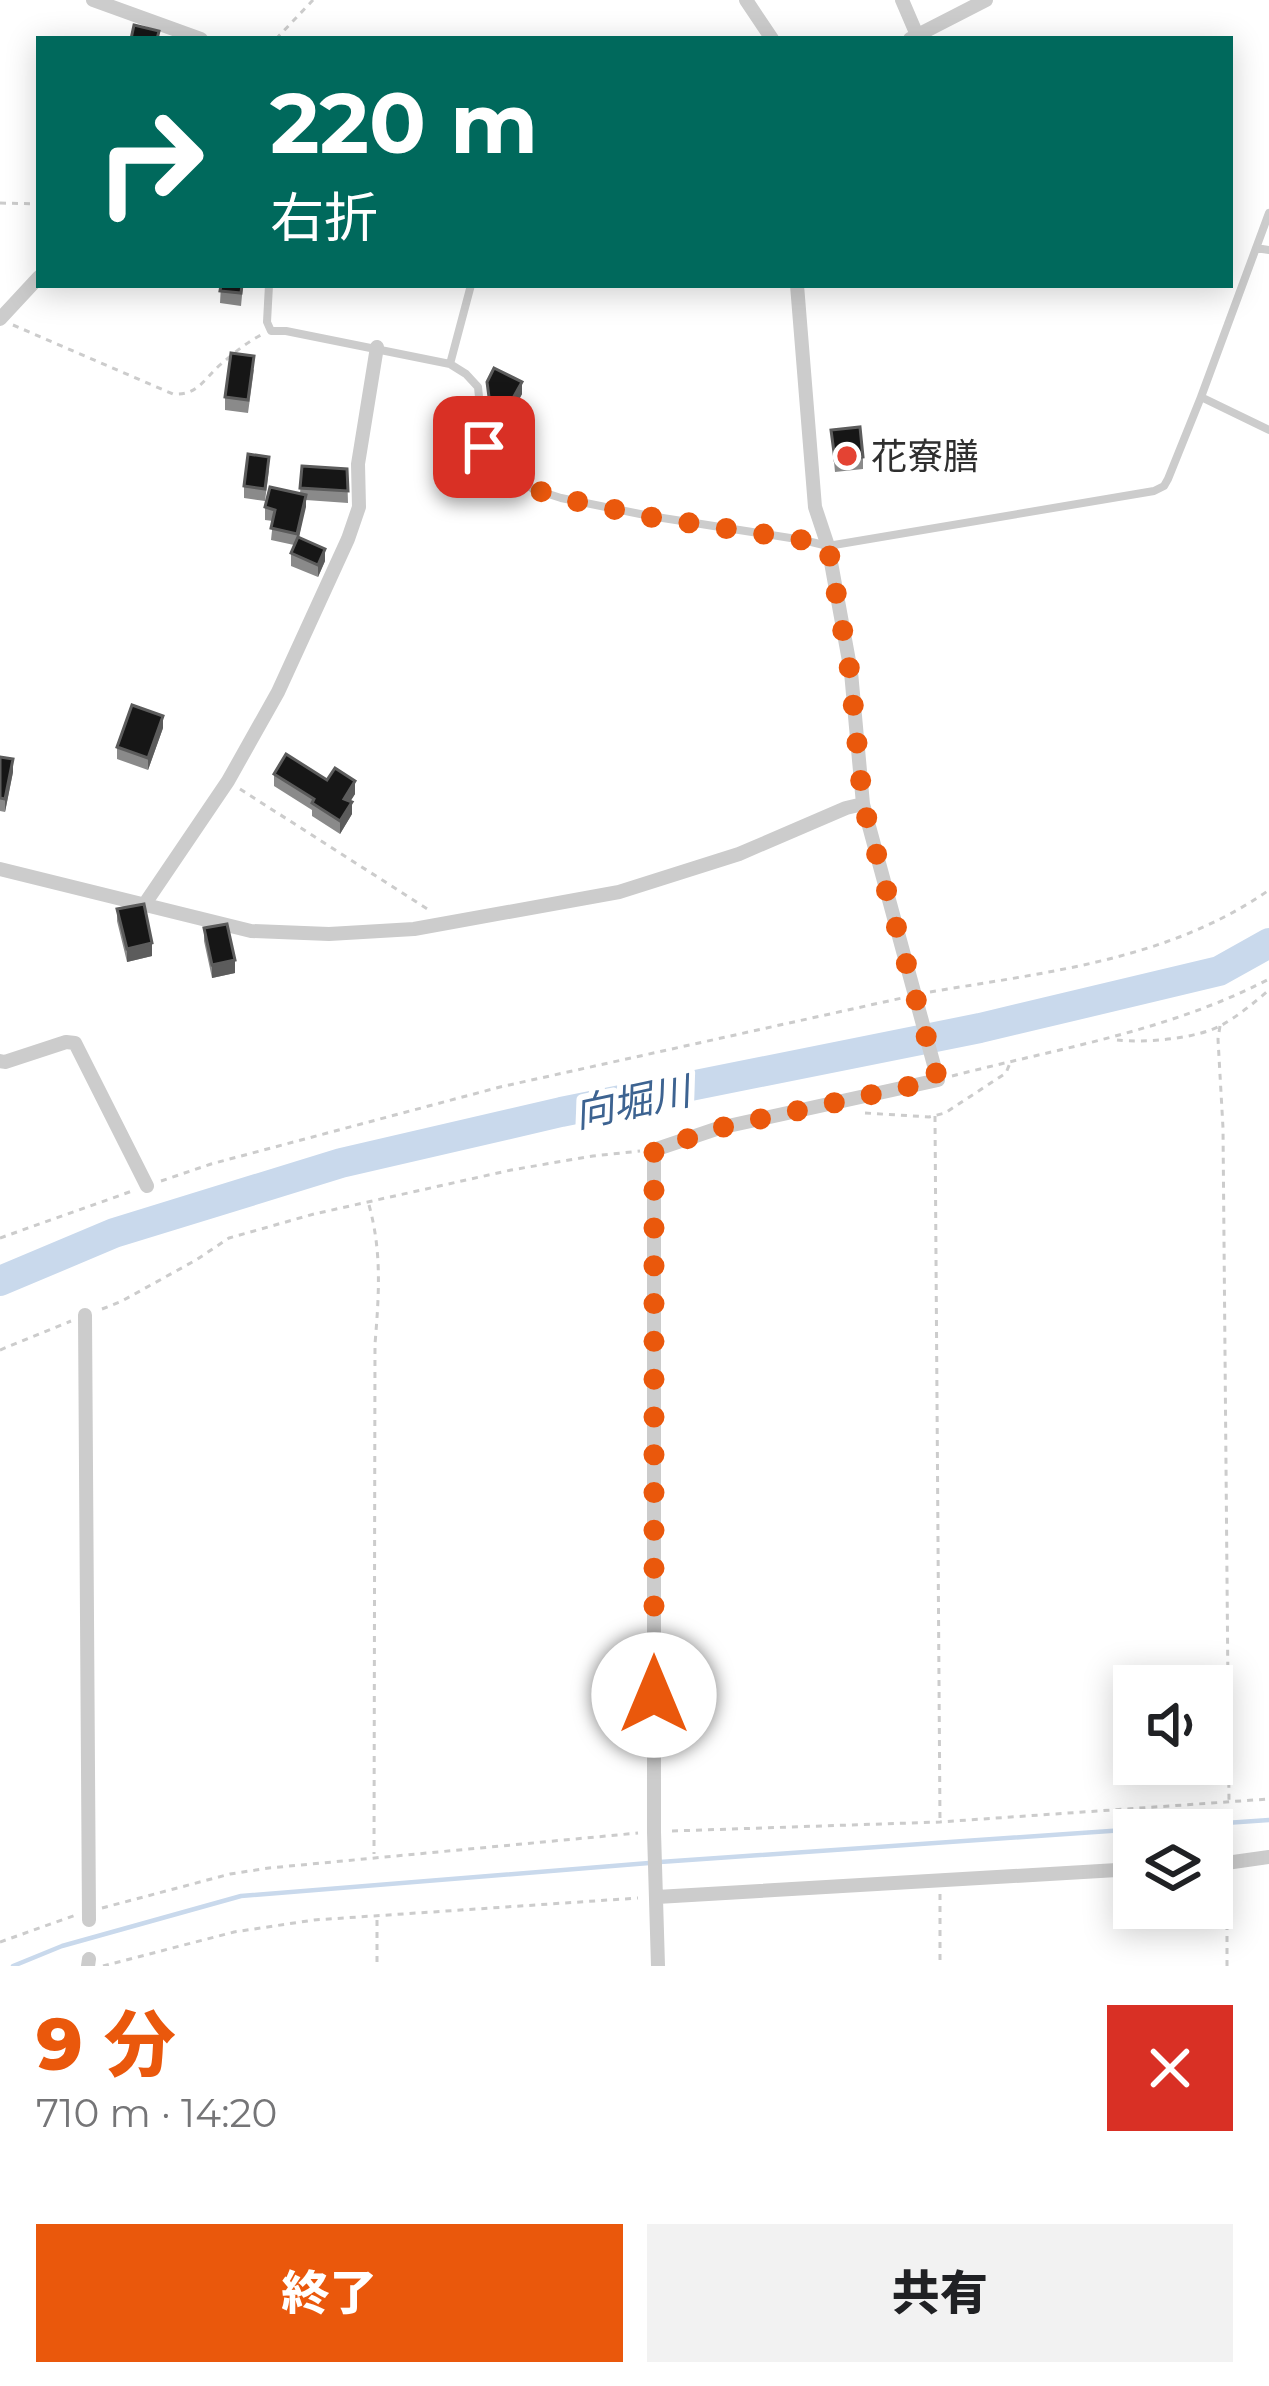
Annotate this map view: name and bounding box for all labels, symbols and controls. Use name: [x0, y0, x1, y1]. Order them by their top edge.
text: 220 m: [270, 72, 538, 174]
icon: right: [72, 84, 228, 240]
text: 右折: [270, 185, 378, 251]
pin: [433, 396, 535, 498]
icon: arrive: [451, 414, 517, 480]
place label: 花寮膳: [871, 434, 979, 478]
marker: 花寮膳: [834, 443, 860, 469]
water label: 向堀川: [570, 1066, 698, 1138]
position arrow: [591, 1632, 717, 1758]
map controls: [1113, 1665, 1233, 1929]
button: sound: [1113, 1665, 1233, 1785]
button: layers: [1113, 1809, 1233, 1929]
text: 9 分: [36, 2000, 176, 2088]
button: close: [1107, 2005, 1233, 2131]
text: 710 m · 14:20: [36, 2089, 277, 2137]
button: 終了: [36, 2224, 623, 2362]
button: 共有: [647, 2224, 1233, 2362]

